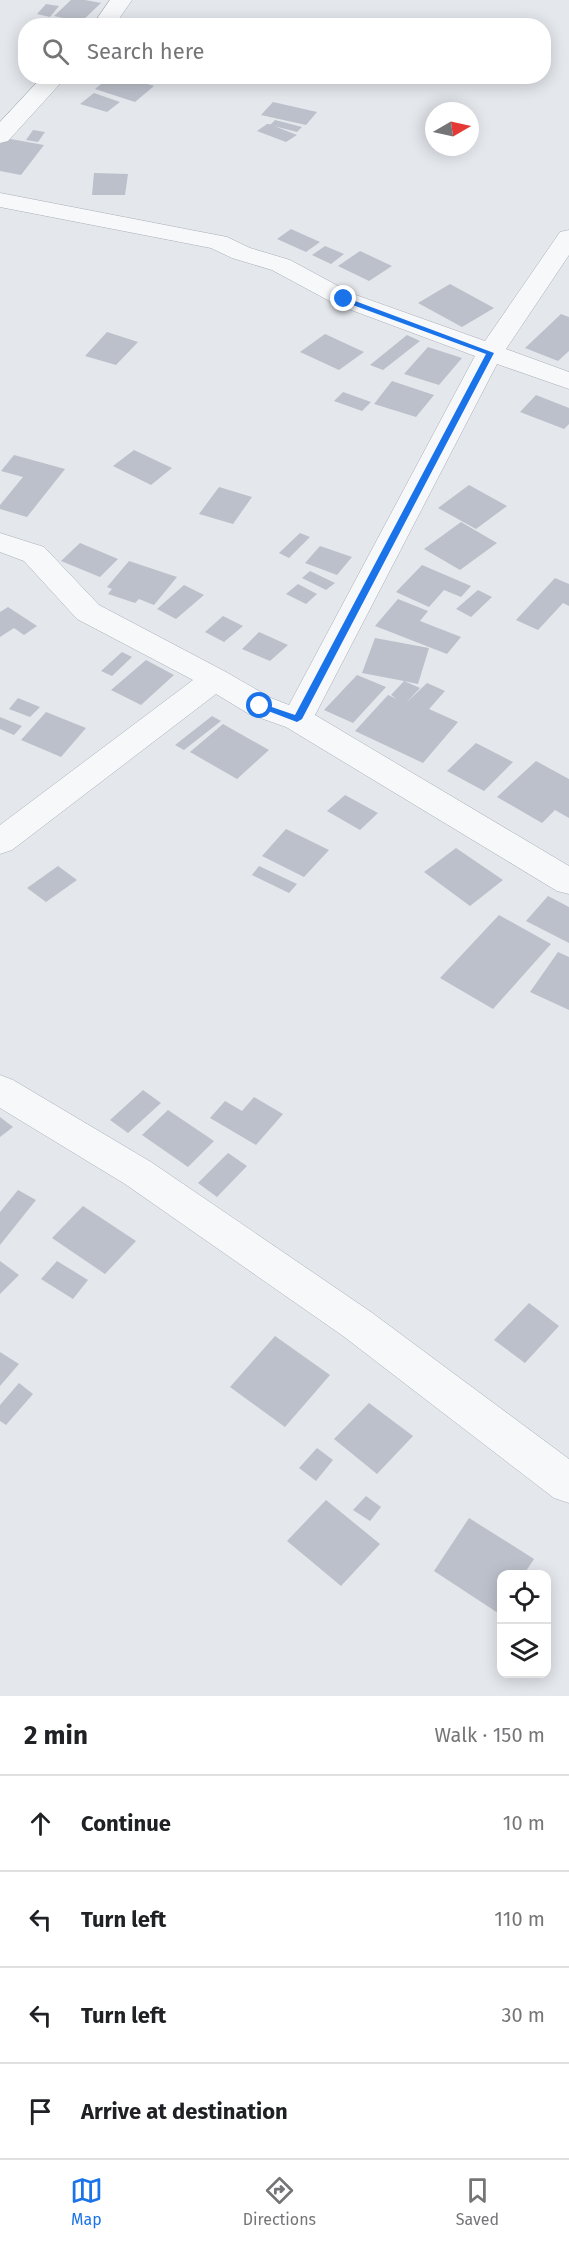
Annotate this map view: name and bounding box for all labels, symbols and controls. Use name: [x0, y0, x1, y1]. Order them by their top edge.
search box: [18, 18, 551, 84]
icon: search: [39, 35, 72, 68]
text: Search here: [87, 38, 205, 65]
north arrow: [425, 102, 479, 156]
route end: [330, 285, 356, 311]
route start: [246, 692, 272, 718]
map controls: [497, 1570, 551, 1678]
button: locate: [497, 1570, 551, 1624]
button: layers: [497, 1624, 551, 1678]
text: 2 min: [24, 1720, 88, 1751]
text: Walk · 150 m: [435, 1723, 545, 1747]
icon: ahead: [24, 1807, 57, 1840]
text: Continue: [81, 1810, 171, 1837]
text: 10 m: [503, 1811, 545, 1835]
icon: left: [24, 1903, 57, 1936]
text: Turn left: [81, 1906, 166, 1933]
text: 110 m: [494, 1907, 545, 1931]
icon: left: [24, 1999, 57, 2032]
text: Turn left: [81, 2002, 166, 2029]
text: 30 m: [501, 2003, 545, 2027]
icon: arrive: [24, 2095, 57, 2128]
text: Arrive at destination: [81, 2098, 288, 2125]
tab: Map: [70, 2174, 103, 2229]
tab: Directions: [243, 2174, 316, 2229]
tab: Saved: [456, 2174, 499, 2229]

